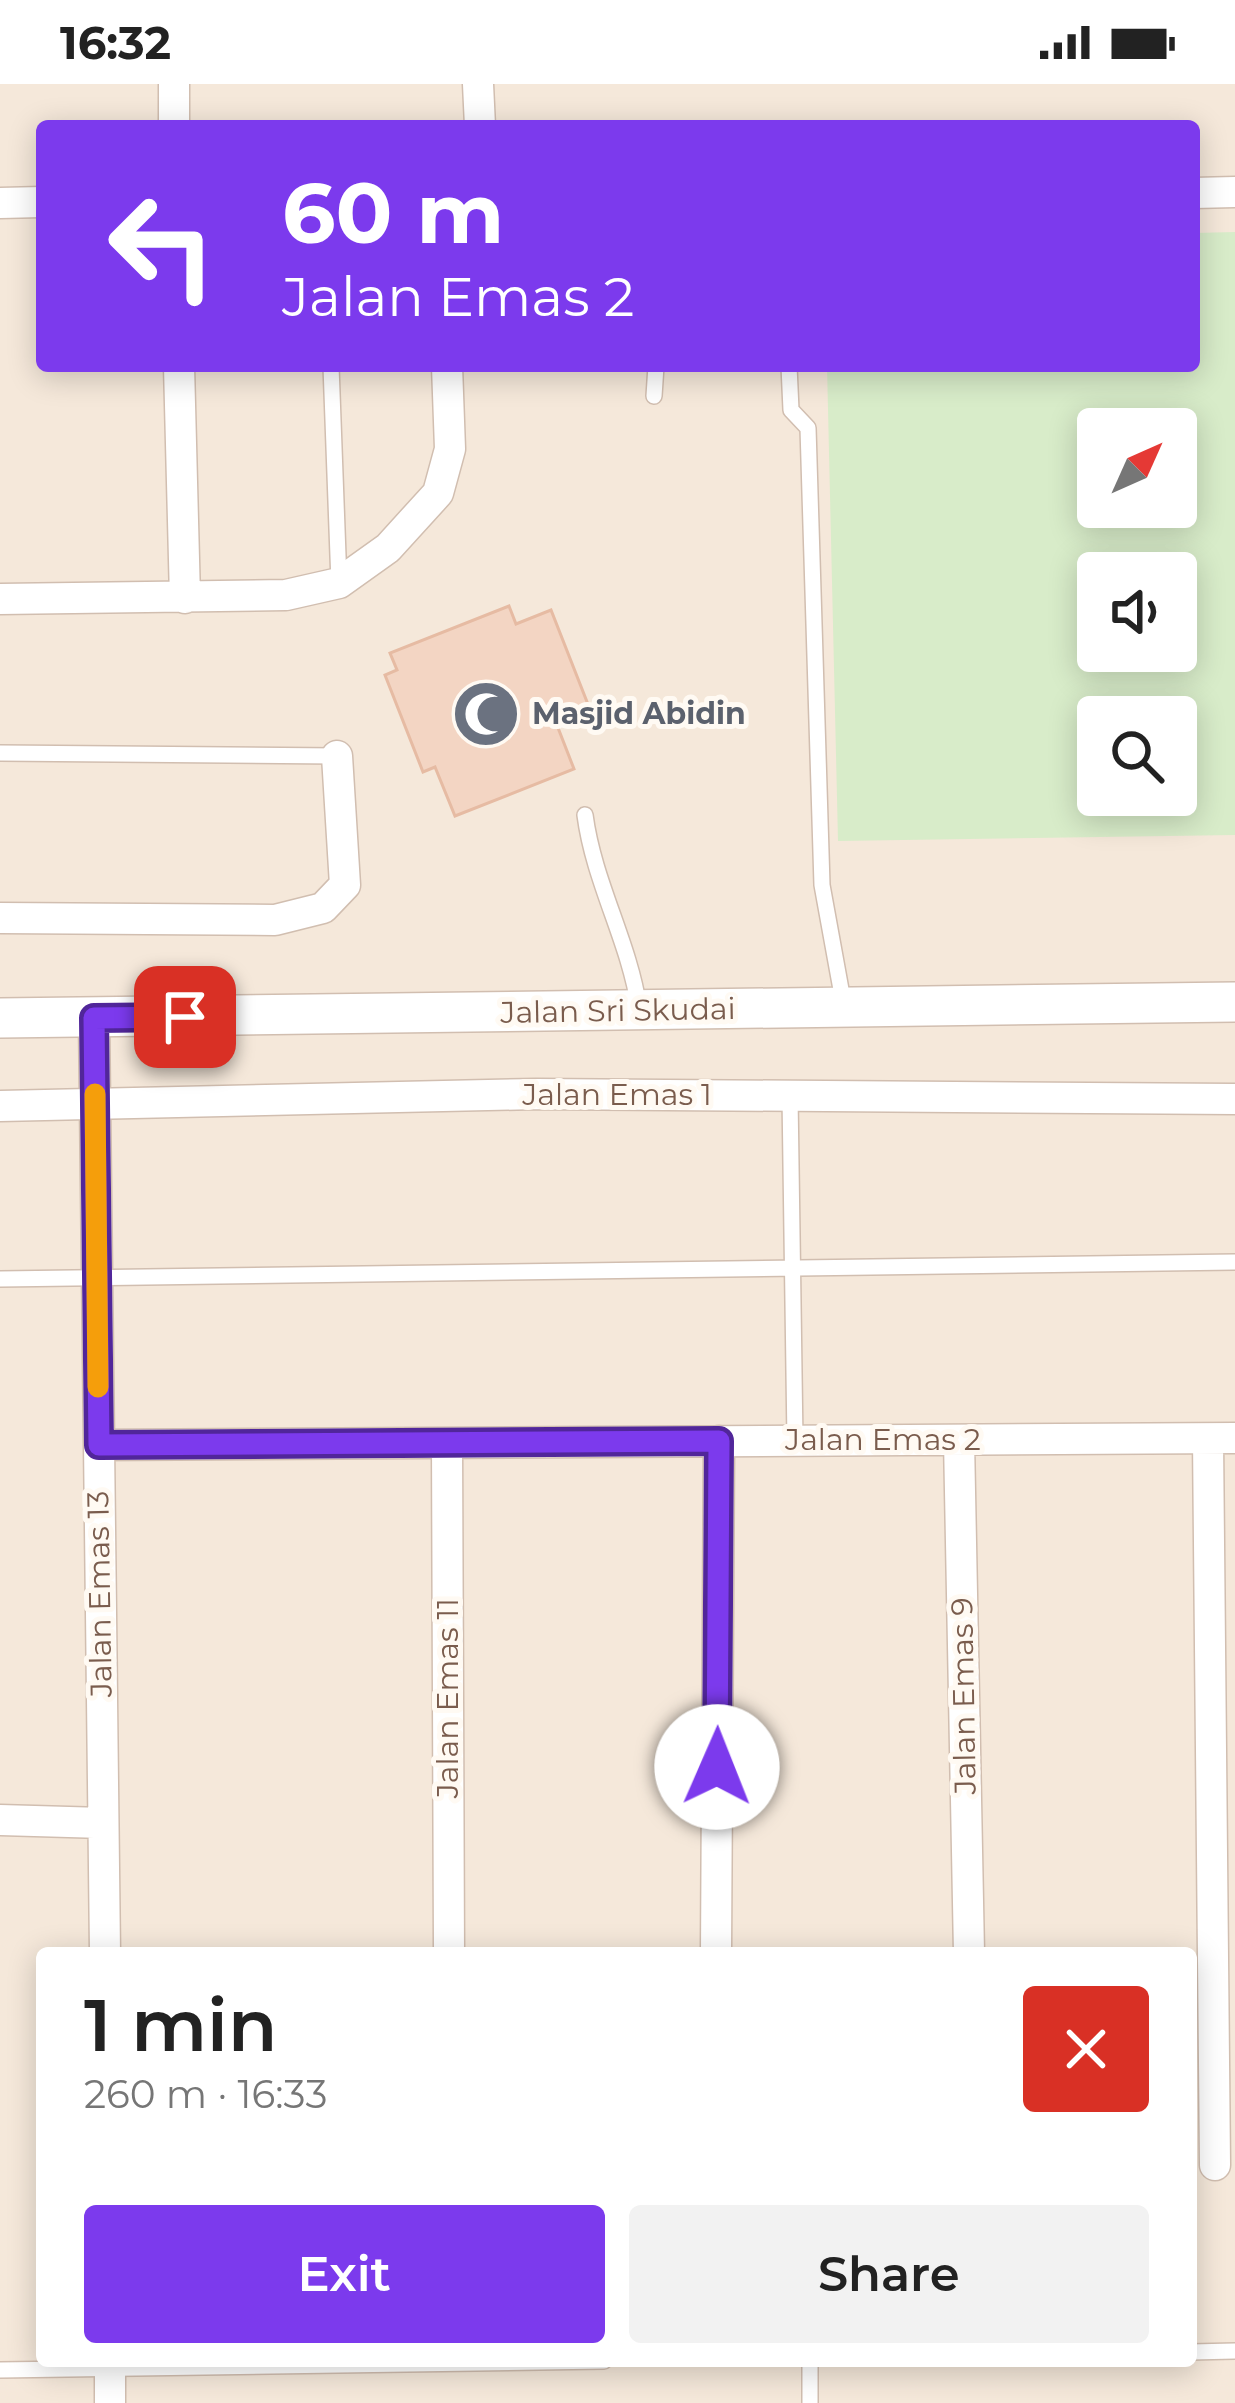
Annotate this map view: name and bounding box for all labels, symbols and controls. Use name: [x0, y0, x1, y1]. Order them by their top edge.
text: 16:32: [60, 15, 171, 70]
text: 60 m: [282, 162, 504, 264]
icon: left: [84, 168, 240, 324]
text: Jalan Emas 2: [282, 264, 634, 330]
north arrow: [1077, 408, 1197, 528]
map controls: [1077, 408, 1197, 816]
button: sound: [1077, 552, 1197, 672]
mosque icon: Masjid Abidin: [451, 679, 521, 749]
place label: Masjid Abidin: [532, 695, 746, 732]
button: search: [1077, 696, 1197, 816]
pin: [134, 966, 236, 1068]
icon: arrive: [152, 984, 218, 1050]
street label: Jalan Sri Skudai: [499, 990, 736, 1031]
street label: Jalan Emas 1: [521, 1076, 712, 1113]
street label: Jalan Emas 2: [784, 1421, 981, 1458]
street label: Jalan Emas 13: [79, 1490, 120, 1699]
street label: Jalan Emas 9: [943, 1597, 984, 1796]
street label: Jalan Emas 11: [429, 1598, 466, 1799]
position arrow: [654, 1704, 780, 1830]
text: 1 min: [84, 1981, 277, 2069]
button: close: [1023, 1986, 1149, 2112]
text: 260 m · 16:33: [84, 2070, 327, 2118]
button: Exit: [84, 2205, 605, 2343]
button: Share: [629, 2205, 1149, 2343]

